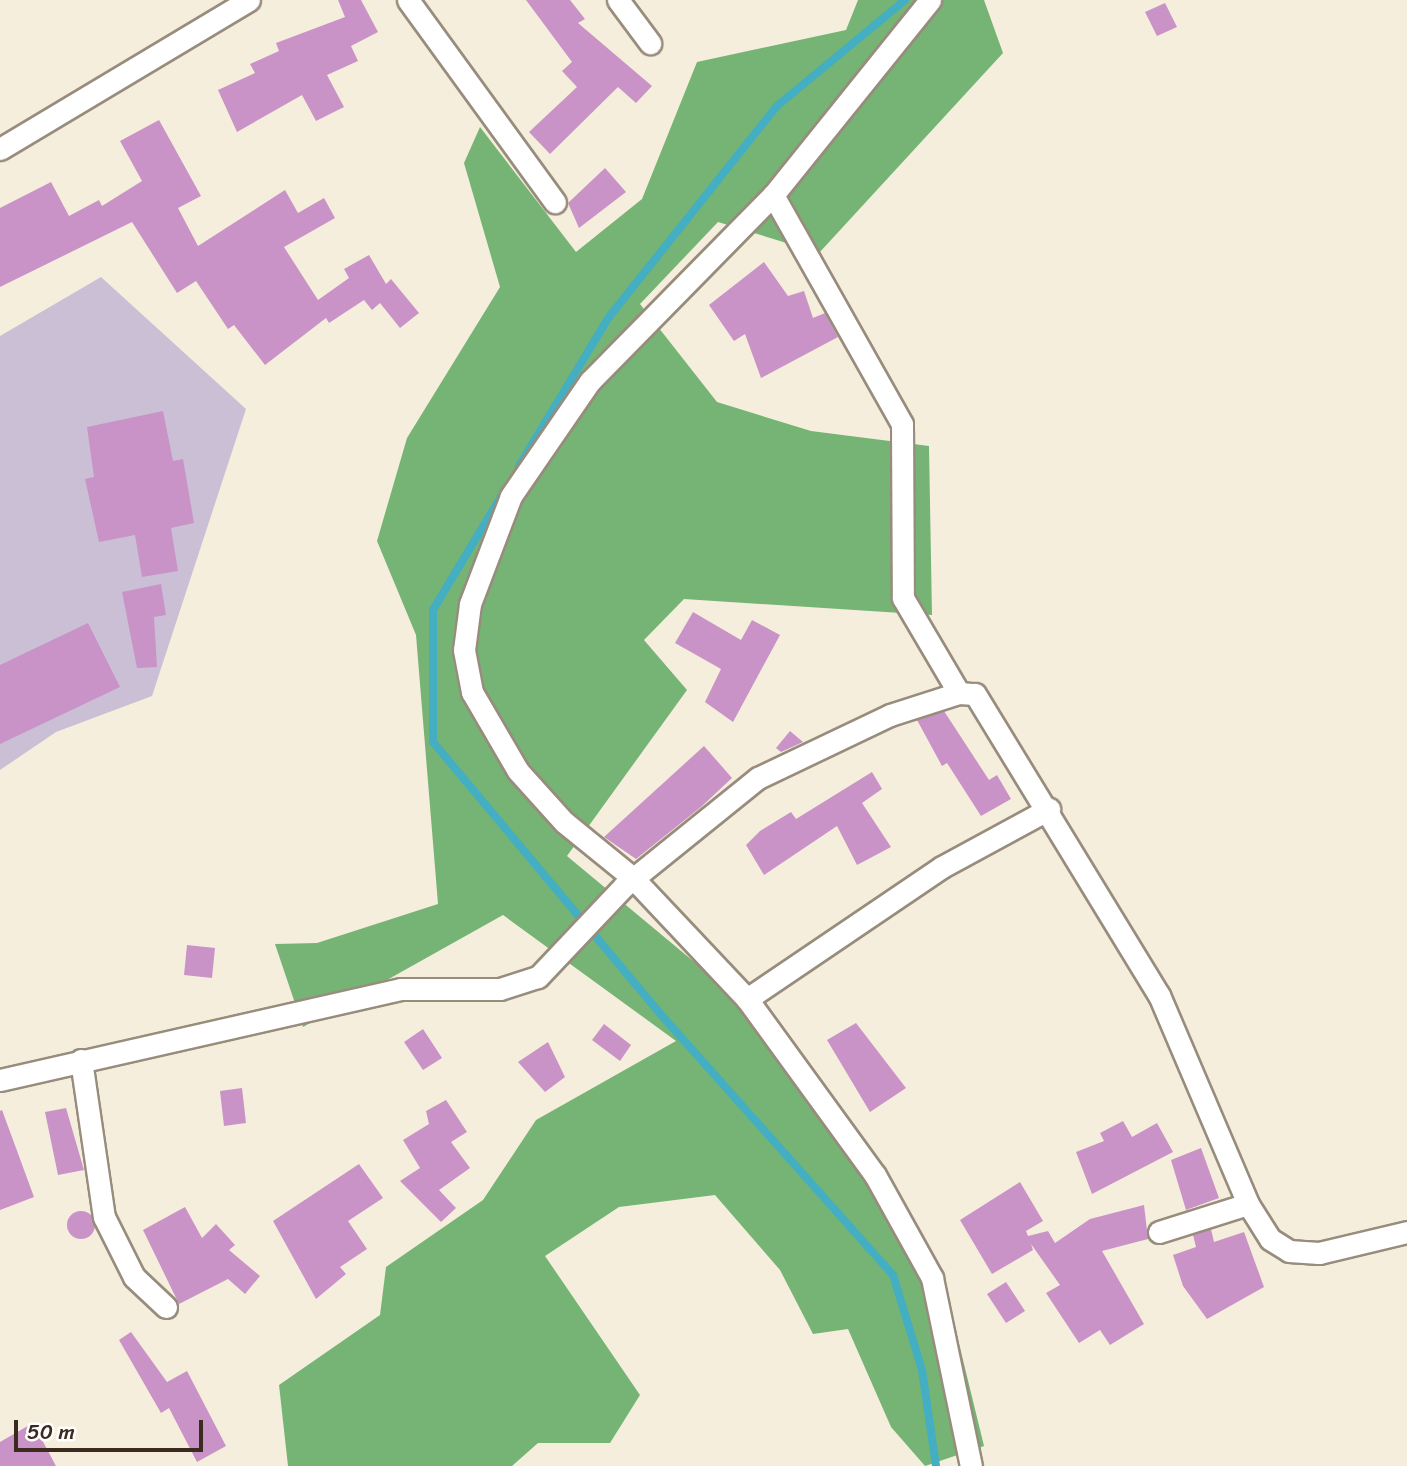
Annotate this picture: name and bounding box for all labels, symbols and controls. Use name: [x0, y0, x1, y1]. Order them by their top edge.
scale bar: [18, 1406, 206, 1450]
text: 50 m: [27, 1413, 75, 1451]

